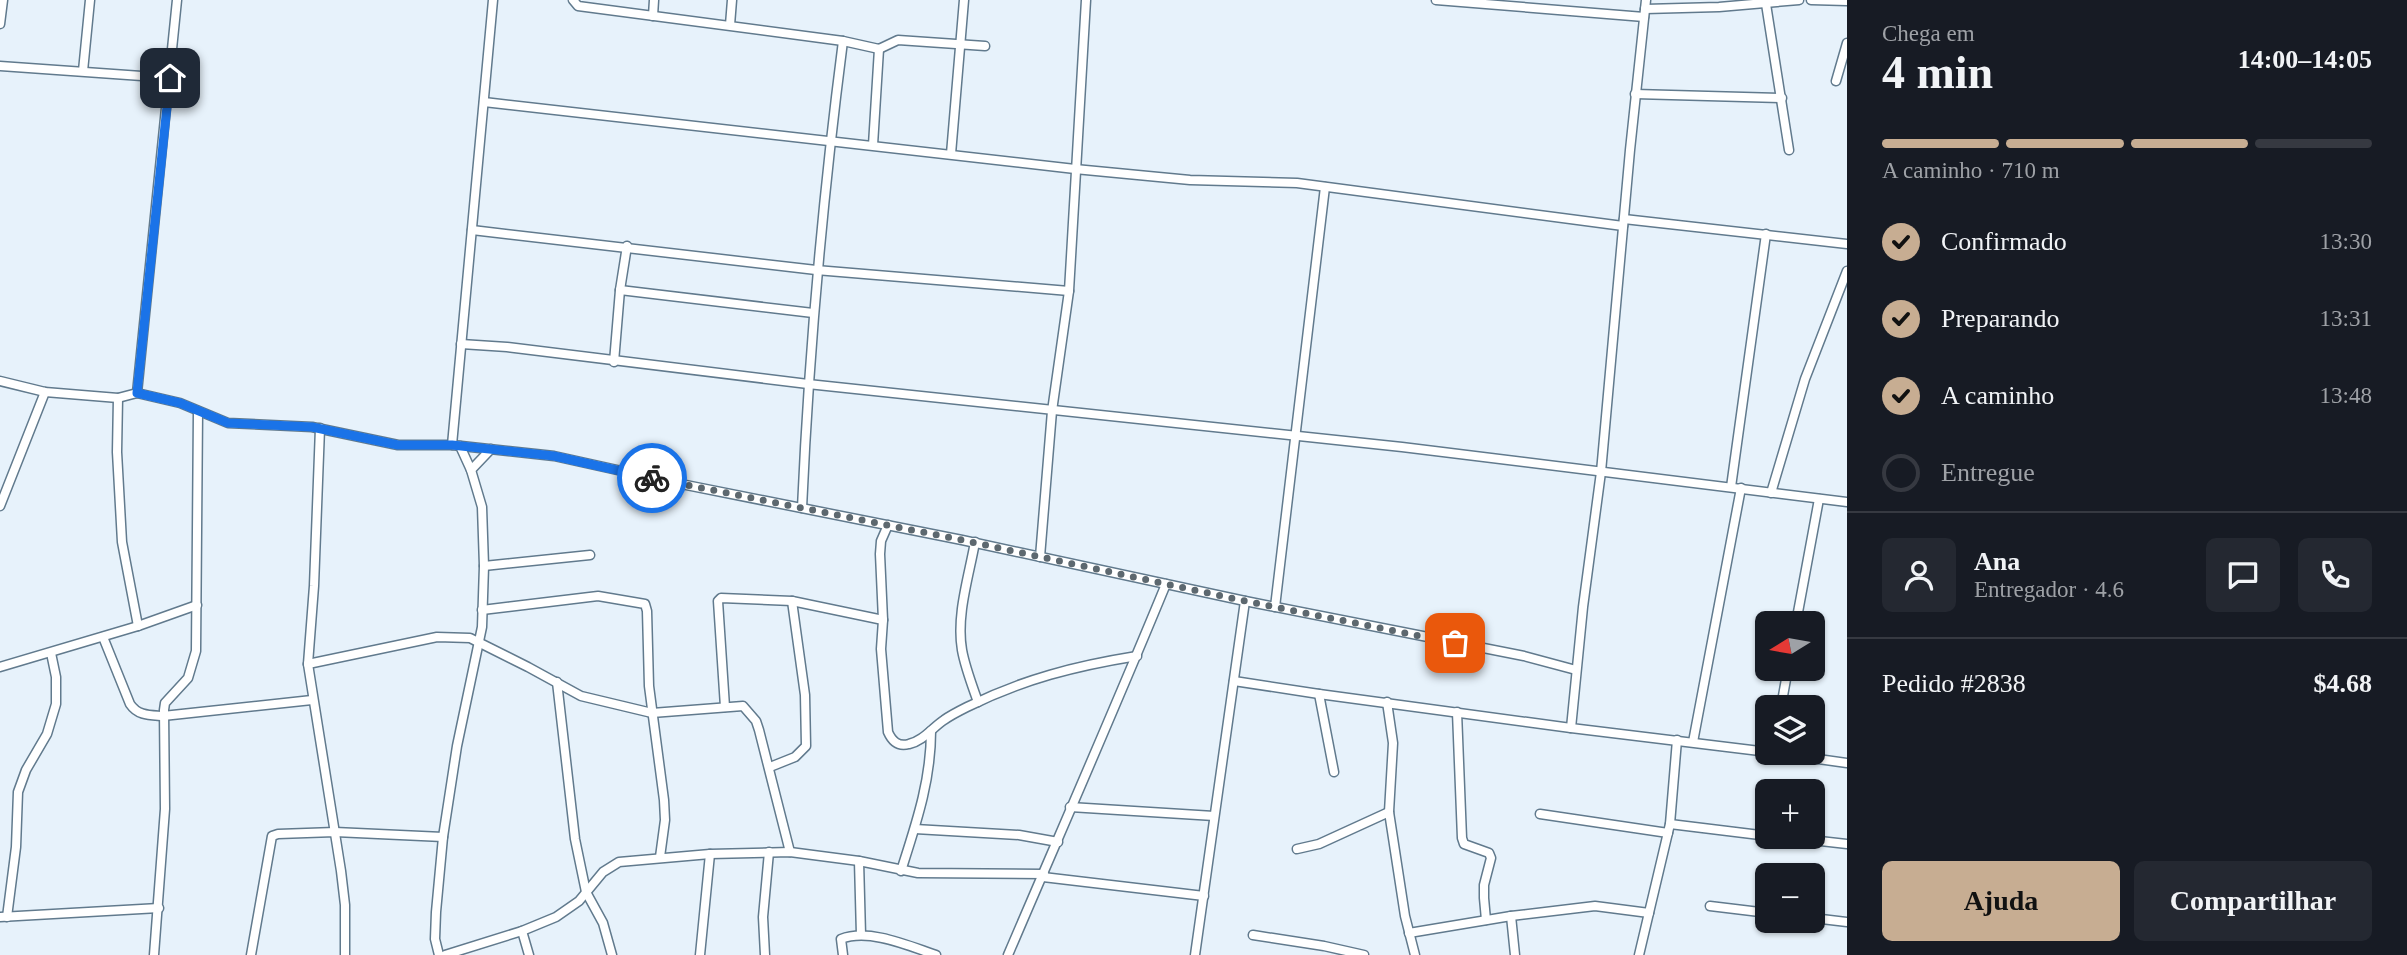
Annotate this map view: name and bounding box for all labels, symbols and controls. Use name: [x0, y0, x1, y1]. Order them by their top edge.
text: Chega em: [1882, 21, 1975, 46]
text: 14:00–14:05: [2238, 45, 2372, 74]
text: 4 min: [1882, 47, 1993, 98]
pin: [140, 48, 200, 108]
icon: home: [151, 59, 189, 97]
text: A caminho · 710 m: [1882, 158, 2060, 183]
icon: check: [1882, 223, 1920, 261]
text: Confirmado: [1941, 227, 2067, 256]
text: 13:30: [2320, 229, 2372, 254]
icon: check: [1882, 300, 1920, 338]
text: Preparando: [1941, 304, 2059, 333]
text: 13:31: [2320, 306, 2372, 331]
icon: check: [1882, 377, 1920, 415]
text: A caminho: [1941, 381, 2054, 410]
text: 13:48: [2320, 383, 2372, 408]
courier: [617, 443, 687, 513]
text: Entregue: [1941, 458, 2035, 487]
icon: bike: [633, 459, 671, 497]
button: person: [1882, 538, 1956, 612]
button: chat: [2206, 538, 2280, 612]
button: phone: [2298, 538, 2372, 612]
text: Ana: [1974, 547, 2020, 576]
text: Entregador · 4.6: [1974, 577, 2124, 602]
north arrow: [1755, 611, 1825, 681]
map controls: [1755, 611, 1825, 933]
pin: [1425, 613, 1485, 673]
icon: bag: [1436, 624, 1474, 662]
text: Pedido #2838: [1882, 669, 2026, 698]
text: $4.68: [2314, 669, 2372, 698]
button: layers: [1755, 695, 1825, 765]
button: +: [1755, 779, 1825, 849]
button: Ajuda: [1882, 861, 2120, 941]
button: Compartilhar: [2134, 861, 2372, 941]
button: −: [1755, 863, 1825, 933]

